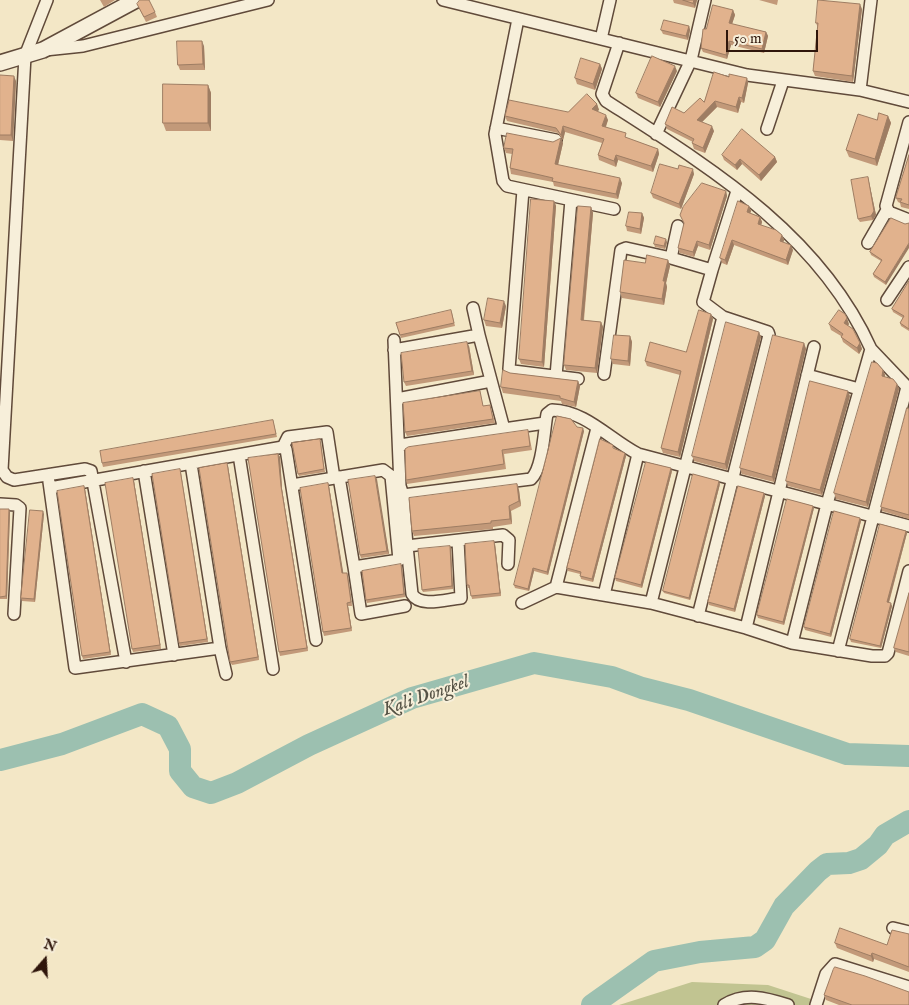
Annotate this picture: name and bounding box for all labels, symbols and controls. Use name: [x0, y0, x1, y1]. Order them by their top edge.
scale bar: [729, 20, 822, 52]
text: 50 m: [734, 29, 762, 48]
water label: Kali Dongkel: [380, 672, 472, 722]
north arrow: [20, 935, 70, 985]
text: N: [41, 935, 59, 956]

